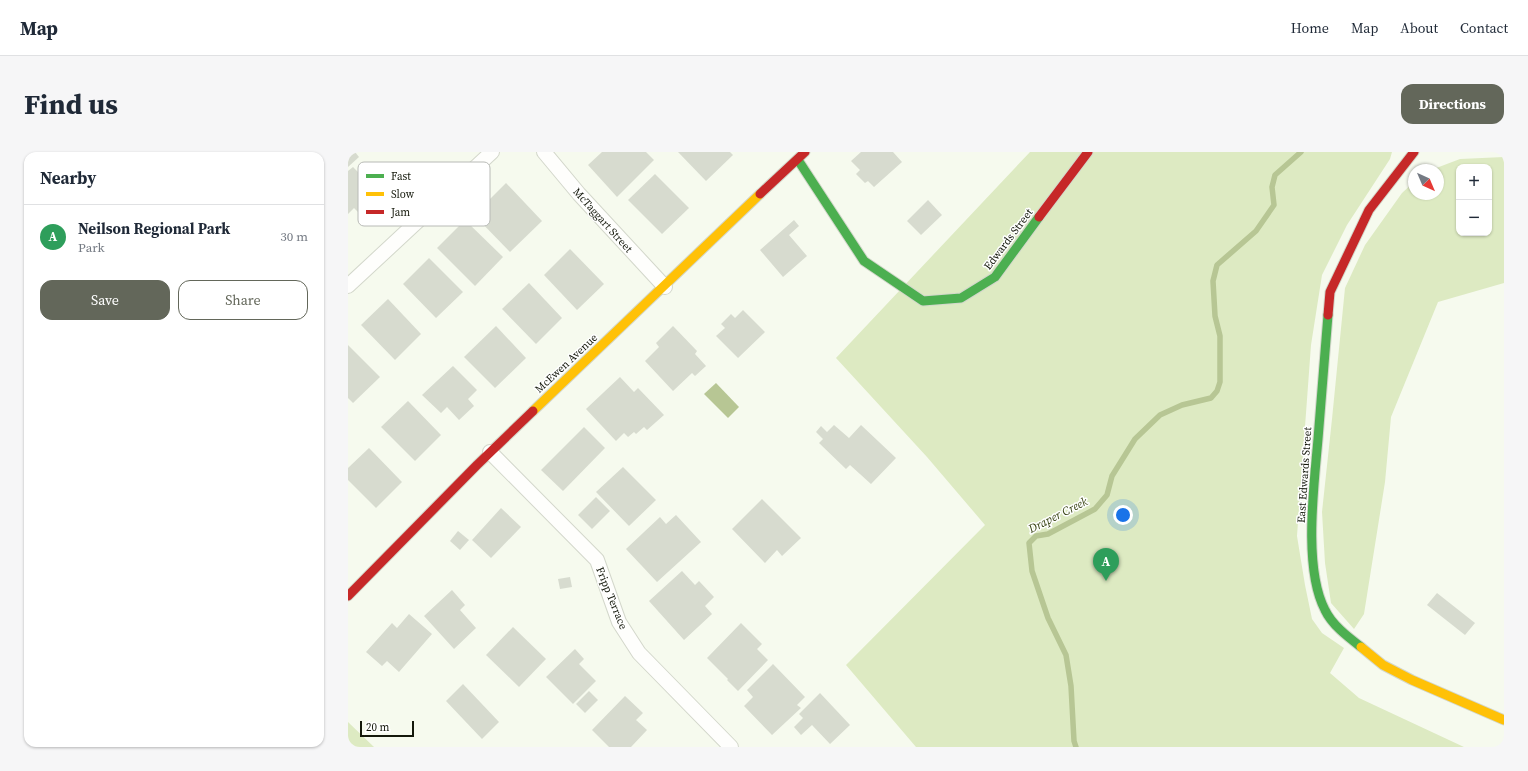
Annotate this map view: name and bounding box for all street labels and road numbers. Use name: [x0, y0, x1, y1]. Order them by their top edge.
street label: McTaggart Street: [570, 185, 636, 256]
street label: Edwards Street: [980, 205, 1037, 273]
street label: McEwen Avenue: [532, 330, 601, 396]
street label: East Edwards Street: [1294, 426, 1315, 524]
street label: Fripp Terrace: [592, 565, 631, 632]

